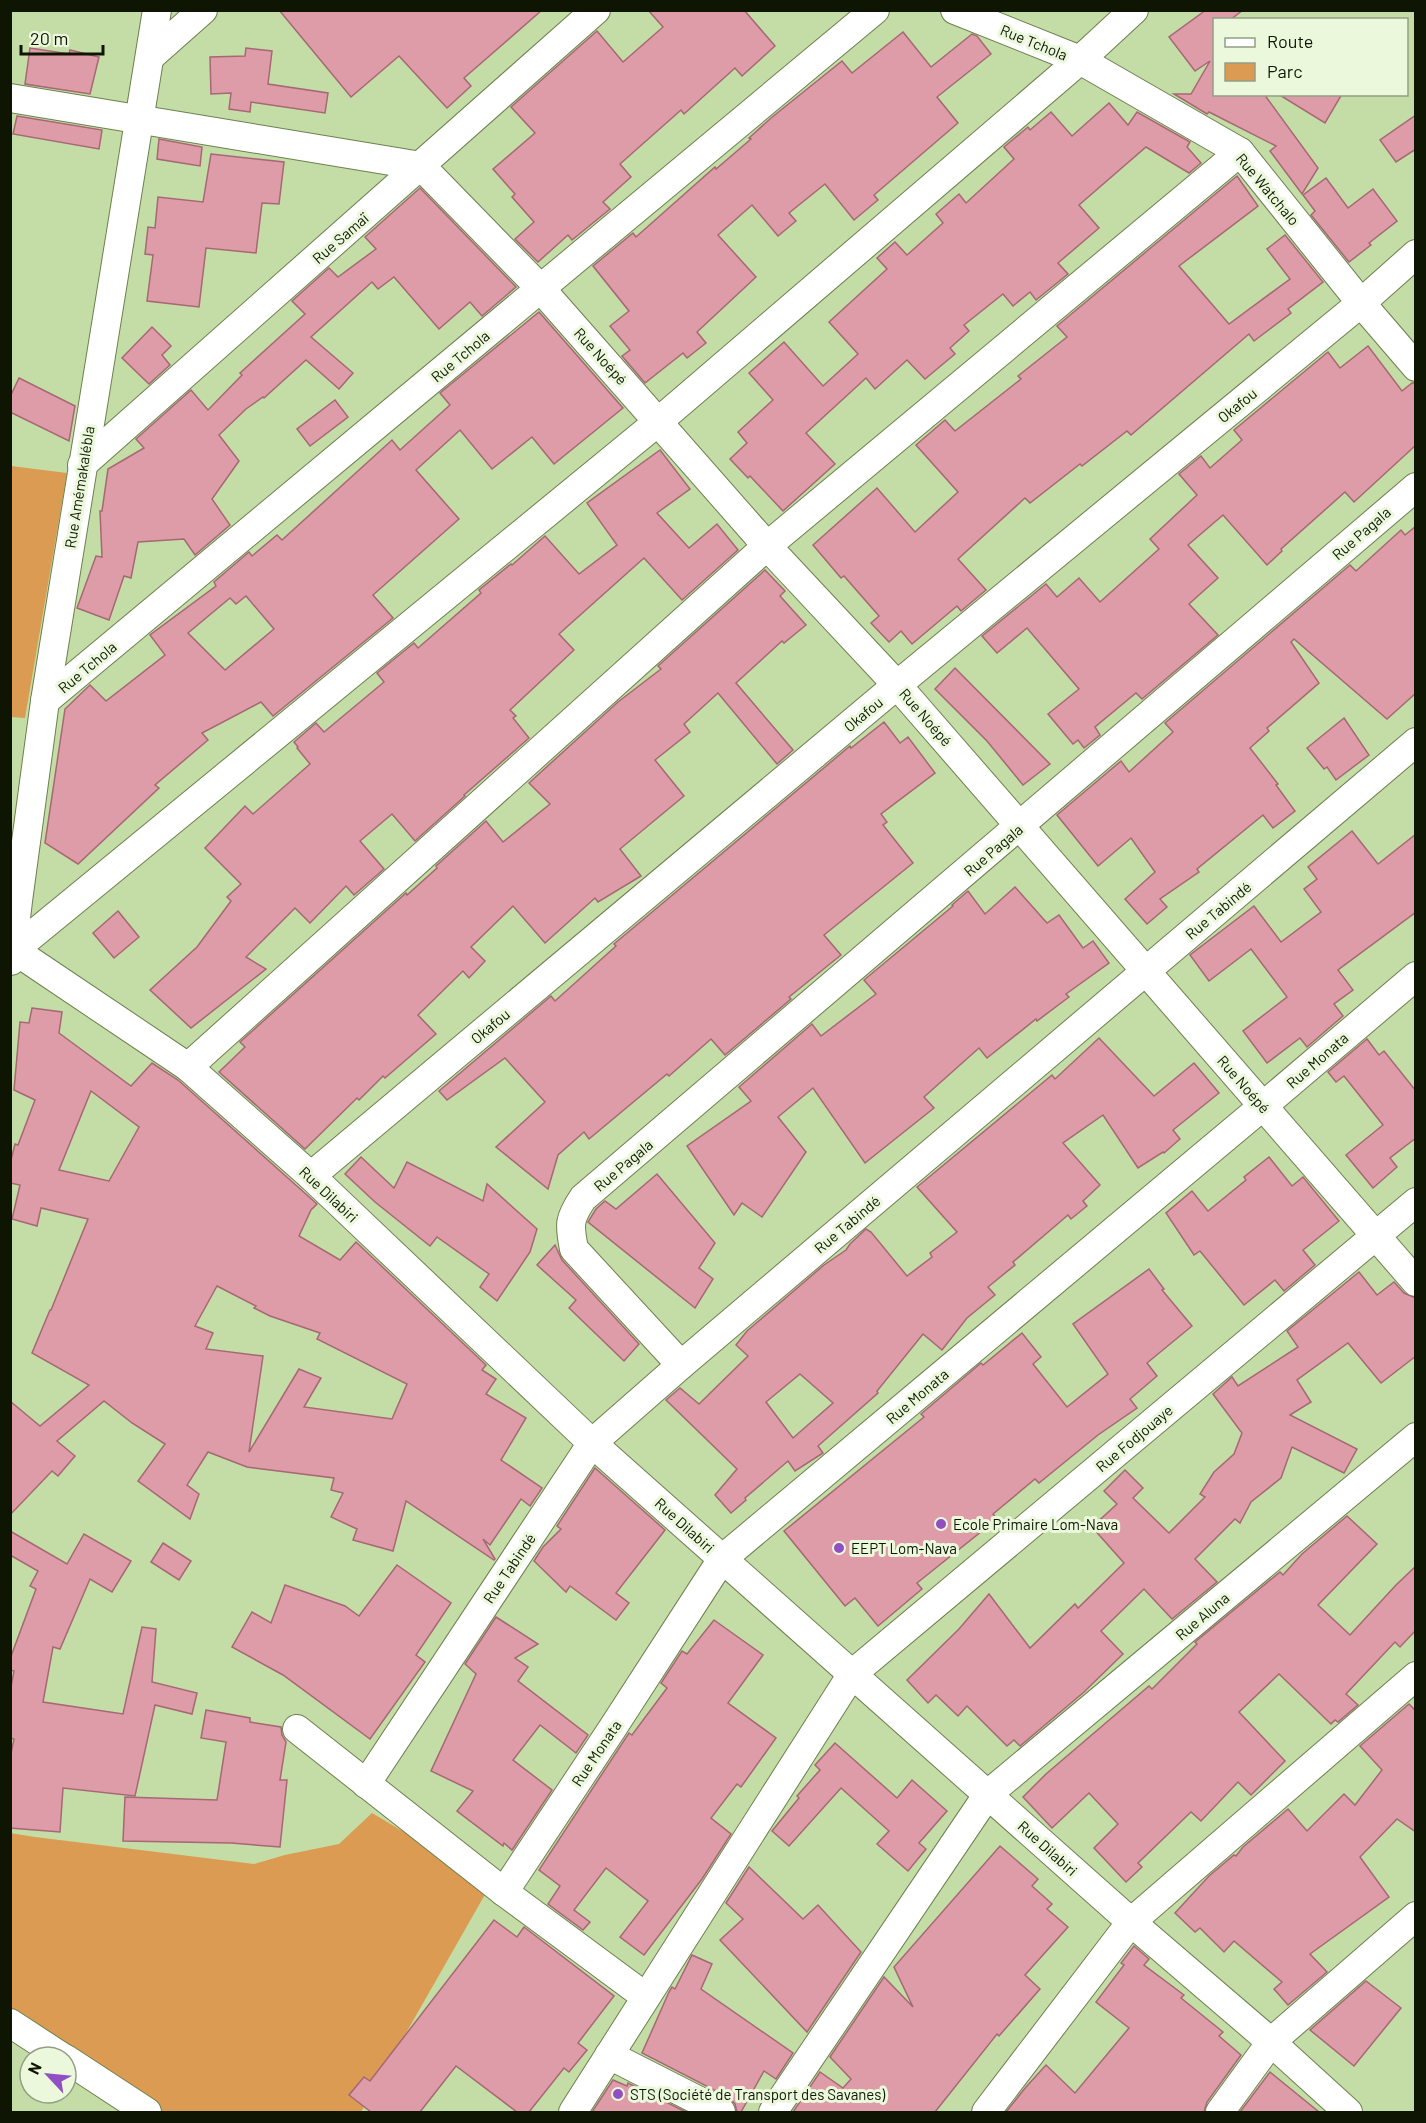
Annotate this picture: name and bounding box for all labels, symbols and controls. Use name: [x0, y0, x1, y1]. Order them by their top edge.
scale bar: [21, 18, 104, 56]
legend: [1213, 18, 1408, 96]
street label: Rue Tchola: [998, 20, 1070, 64]
text: 20 m: [30, 27, 68, 49]
text: Route: [1267, 30, 1313, 52]
text: Parc: [1267, 60, 1303, 82]
street label: Rue Watchalo: [1233, 149, 1303, 229]
street label: Rue Samaï: [308, 208, 372, 267]
street label: Rue Noépé: [571, 324, 631, 388]
street label: Rue Tchola: [427, 326, 493, 386]
street label: Okafou: [1214, 384, 1260, 426]
street label: Rue Amémakalébla: [60, 425, 98, 549]
street label: Rue Pagala: [1328, 503, 1394, 563]
street label: Rue Tchola: [54, 637, 120, 697]
street label: Rue Noépé: [896, 684, 956, 750]
street label: Okafou: [840, 693, 886, 735]
street label: Rue Pagala: [960, 820, 1026, 880]
street label: Rue Tabindé: [1181, 877, 1255, 943]
street label: Okafou: [467, 1005, 513, 1047]
street label: Rue Monata: [1282, 1028, 1352, 1092]
street label: Rue Noépé: [1214, 1051, 1274, 1117]
street label: Rue Pagala: [590, 1135, 656, 1195]
street label: Rue Dilabiri: [296, 1162, 362, 1226]
street label: Rue Tabindé: [810, 1191, 884, 1257]
street label: Rue Monata: [882, 1365, 952, 1427]
street label: Rue Fodjouaye: [1092, 1401, 1176, 1475]
street label: Rue Dilabiri: [652, 1494, 718, 1556]
place label: Ecole Primaire Lom-Nava: [953, 1515, 1118, 1533]
marker: Ecole Primaire Lom-Nava: [934, 1517, 948, 1531]
street label: Rue Tabindé: [479, 1530, 539, 1606]
place label: EEPT Lom-Nava: [851, 1539, 957, 1557]
marker: EEPT Lom-Nava: [832, 1541, 846, 1555]
street label: Rue Aluna: [1171, 1588, 1233, 1644]
street label: Rue Monata: [567, 1716, 625, 1790]
street label: Rue Dilabiri: [1015, 1817, 1081, 1879]
north arrow: [18, 2045, 78, 2105]
text: N: [23, 2059, 45, 2077]
place label: STS (Société de Transport des Savanes): [630, 2085, 885, 2103]
marker: STS (Société de Transport des Savanes): [611, 2087, 625, 2101]

